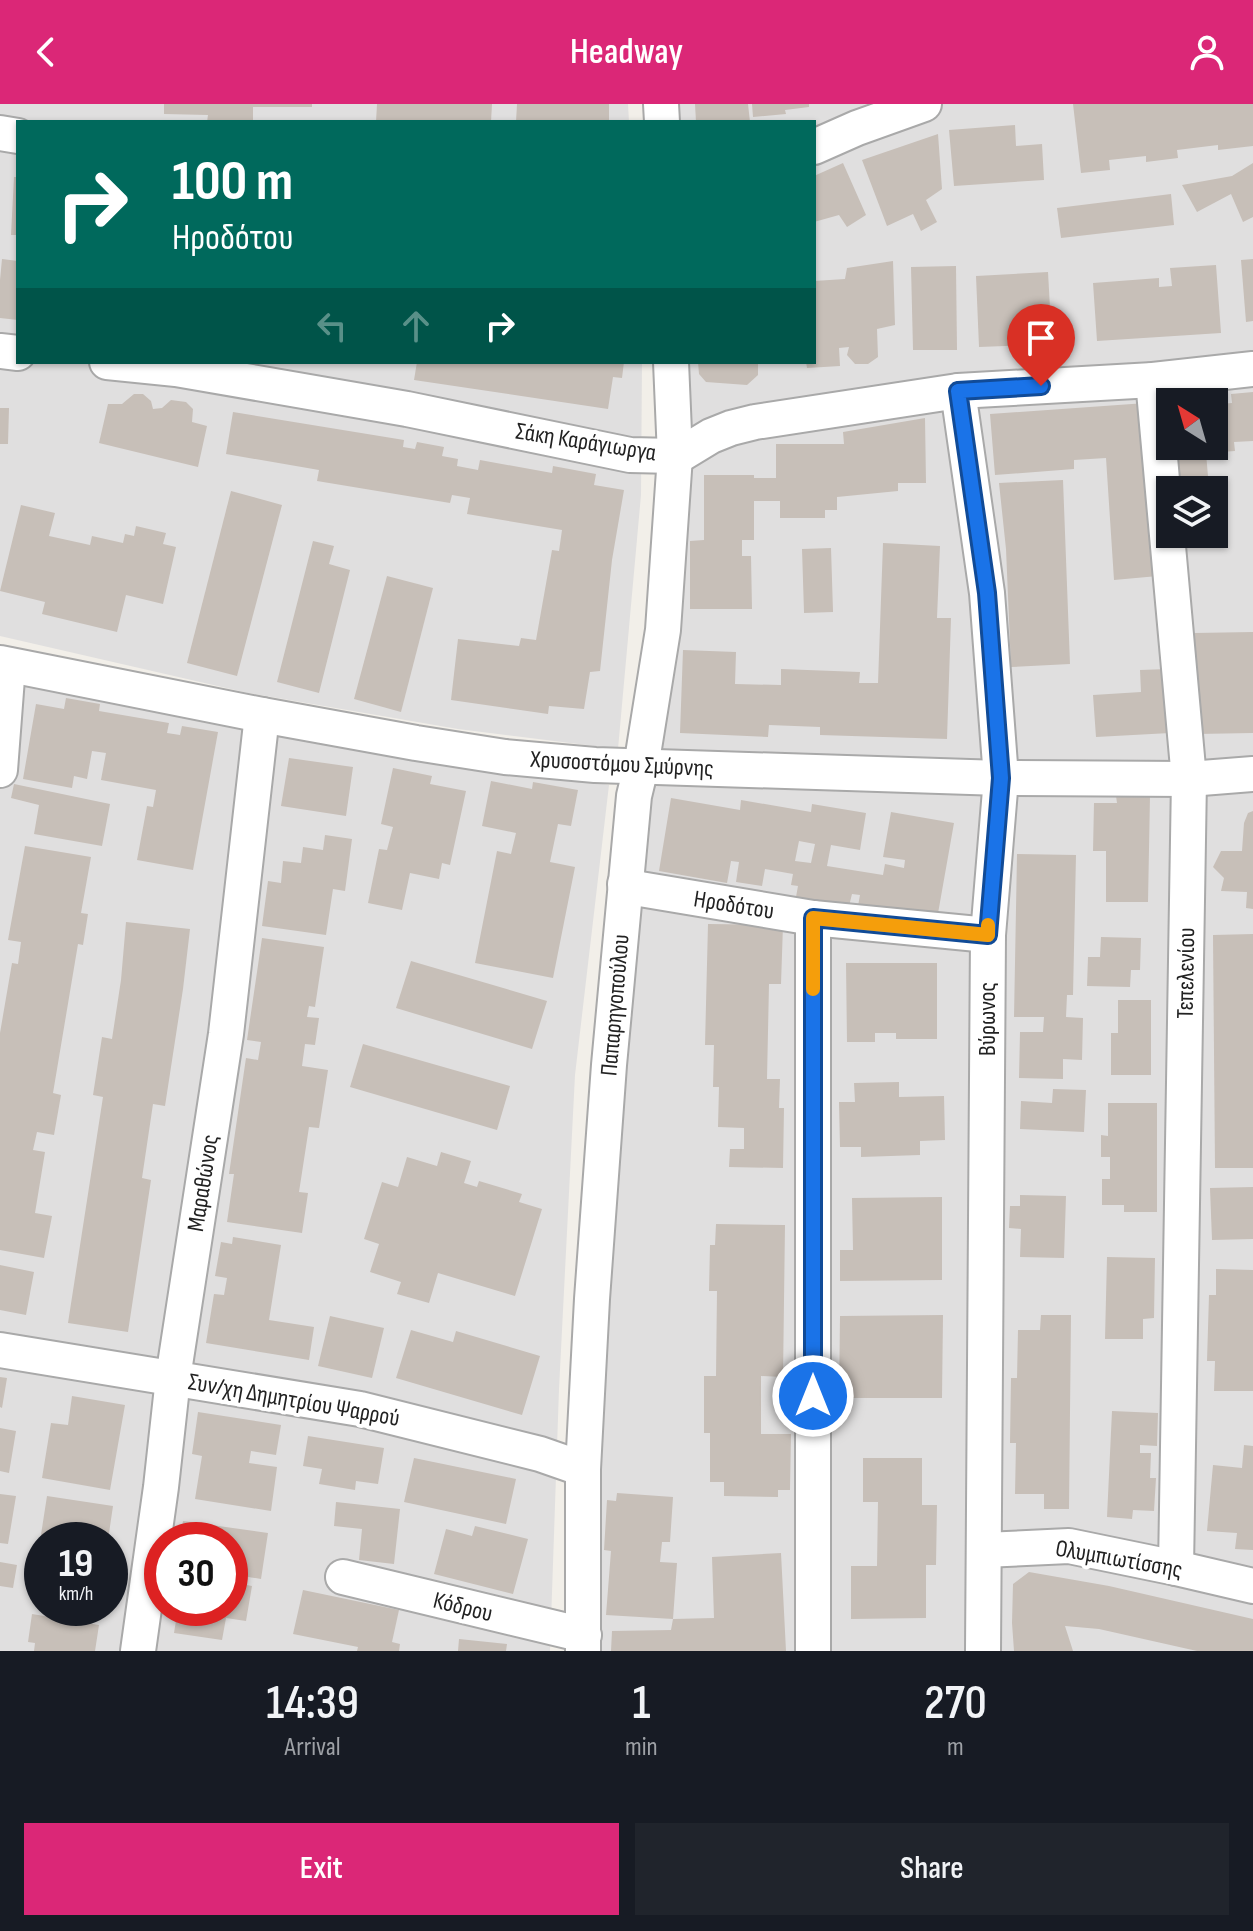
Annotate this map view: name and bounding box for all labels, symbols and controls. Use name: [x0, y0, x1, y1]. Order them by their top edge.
icon: back: [24, 30, 68, 74]
icon: person: [1185, 30, 1229, 74]
text: Headway: [570, 31, 683, 74]
text: 100 m: [172, 149, 293, 216]
icon: right: [40, 152, 144, 256]
text: Ηροδότου: [172, 217, 293, 260]
icon: left: [310, 304, 354, 348]
icon: ahead: [394, 304, 438, 348]
icon: right: [478, 304, 522, 348]
pin: [1007, 304, 1075, 386]
icon: arrive: [1019, 316, 1063, 360]
north arrow: [1156, 388, 1228, 460]
map controls: [1156, 388, 1228, 548]
street label: Σάκη Καράγιωργα: [514, 417, 658, 467]
button: layers: [1156, 476, 1228, 548]
street label: Χρυσοστόμου Σμύρνης: [529, 745, 714, 783]
street label: Ηροδότου: [692, 884, 776, 926]
street label: Τεπελενίου: [1171, 927, 1201, 1019]
street label: Παπαρηγοπούλου: [594, 933, 636, 1077]
street label: Βύρωνος: [973, 982, 1002, 1056]
street label: Μαραθώνος: [181, 1132, 225, 1234]
position arrow: [771, 1354, 855, 1438]
street label: Συν/χη Δημητρίου Ψαρρού: [186, 1367, 402, 1433]
speed limit sign: 30: [144, 1522, 248, 1626]
street label: Ολυμπιωτίσσης: [1053, 1534, 1185, 1584]
text: 19: [59, 1540, 93, 1588]
text: km/h: [59, 1582, 93, 1606]
street label: Κόδρου: [430, 1586, 496, 1628]
text: 14:39: [266, 1675, 359, 1732]
text: 1: [632, 1675, 650, 1732]
text: 270: [924, 1675, 987, 1732]
text: Arrival: [285, 1732, 341, 1763]
text: min: [625, 1732, 658, 1763]
text: m: [947, 1732, 964, 1763]
button: Exit: [24, 1823, 619, 1915]
button: Share: [635, 1823, 1229, 1915]

